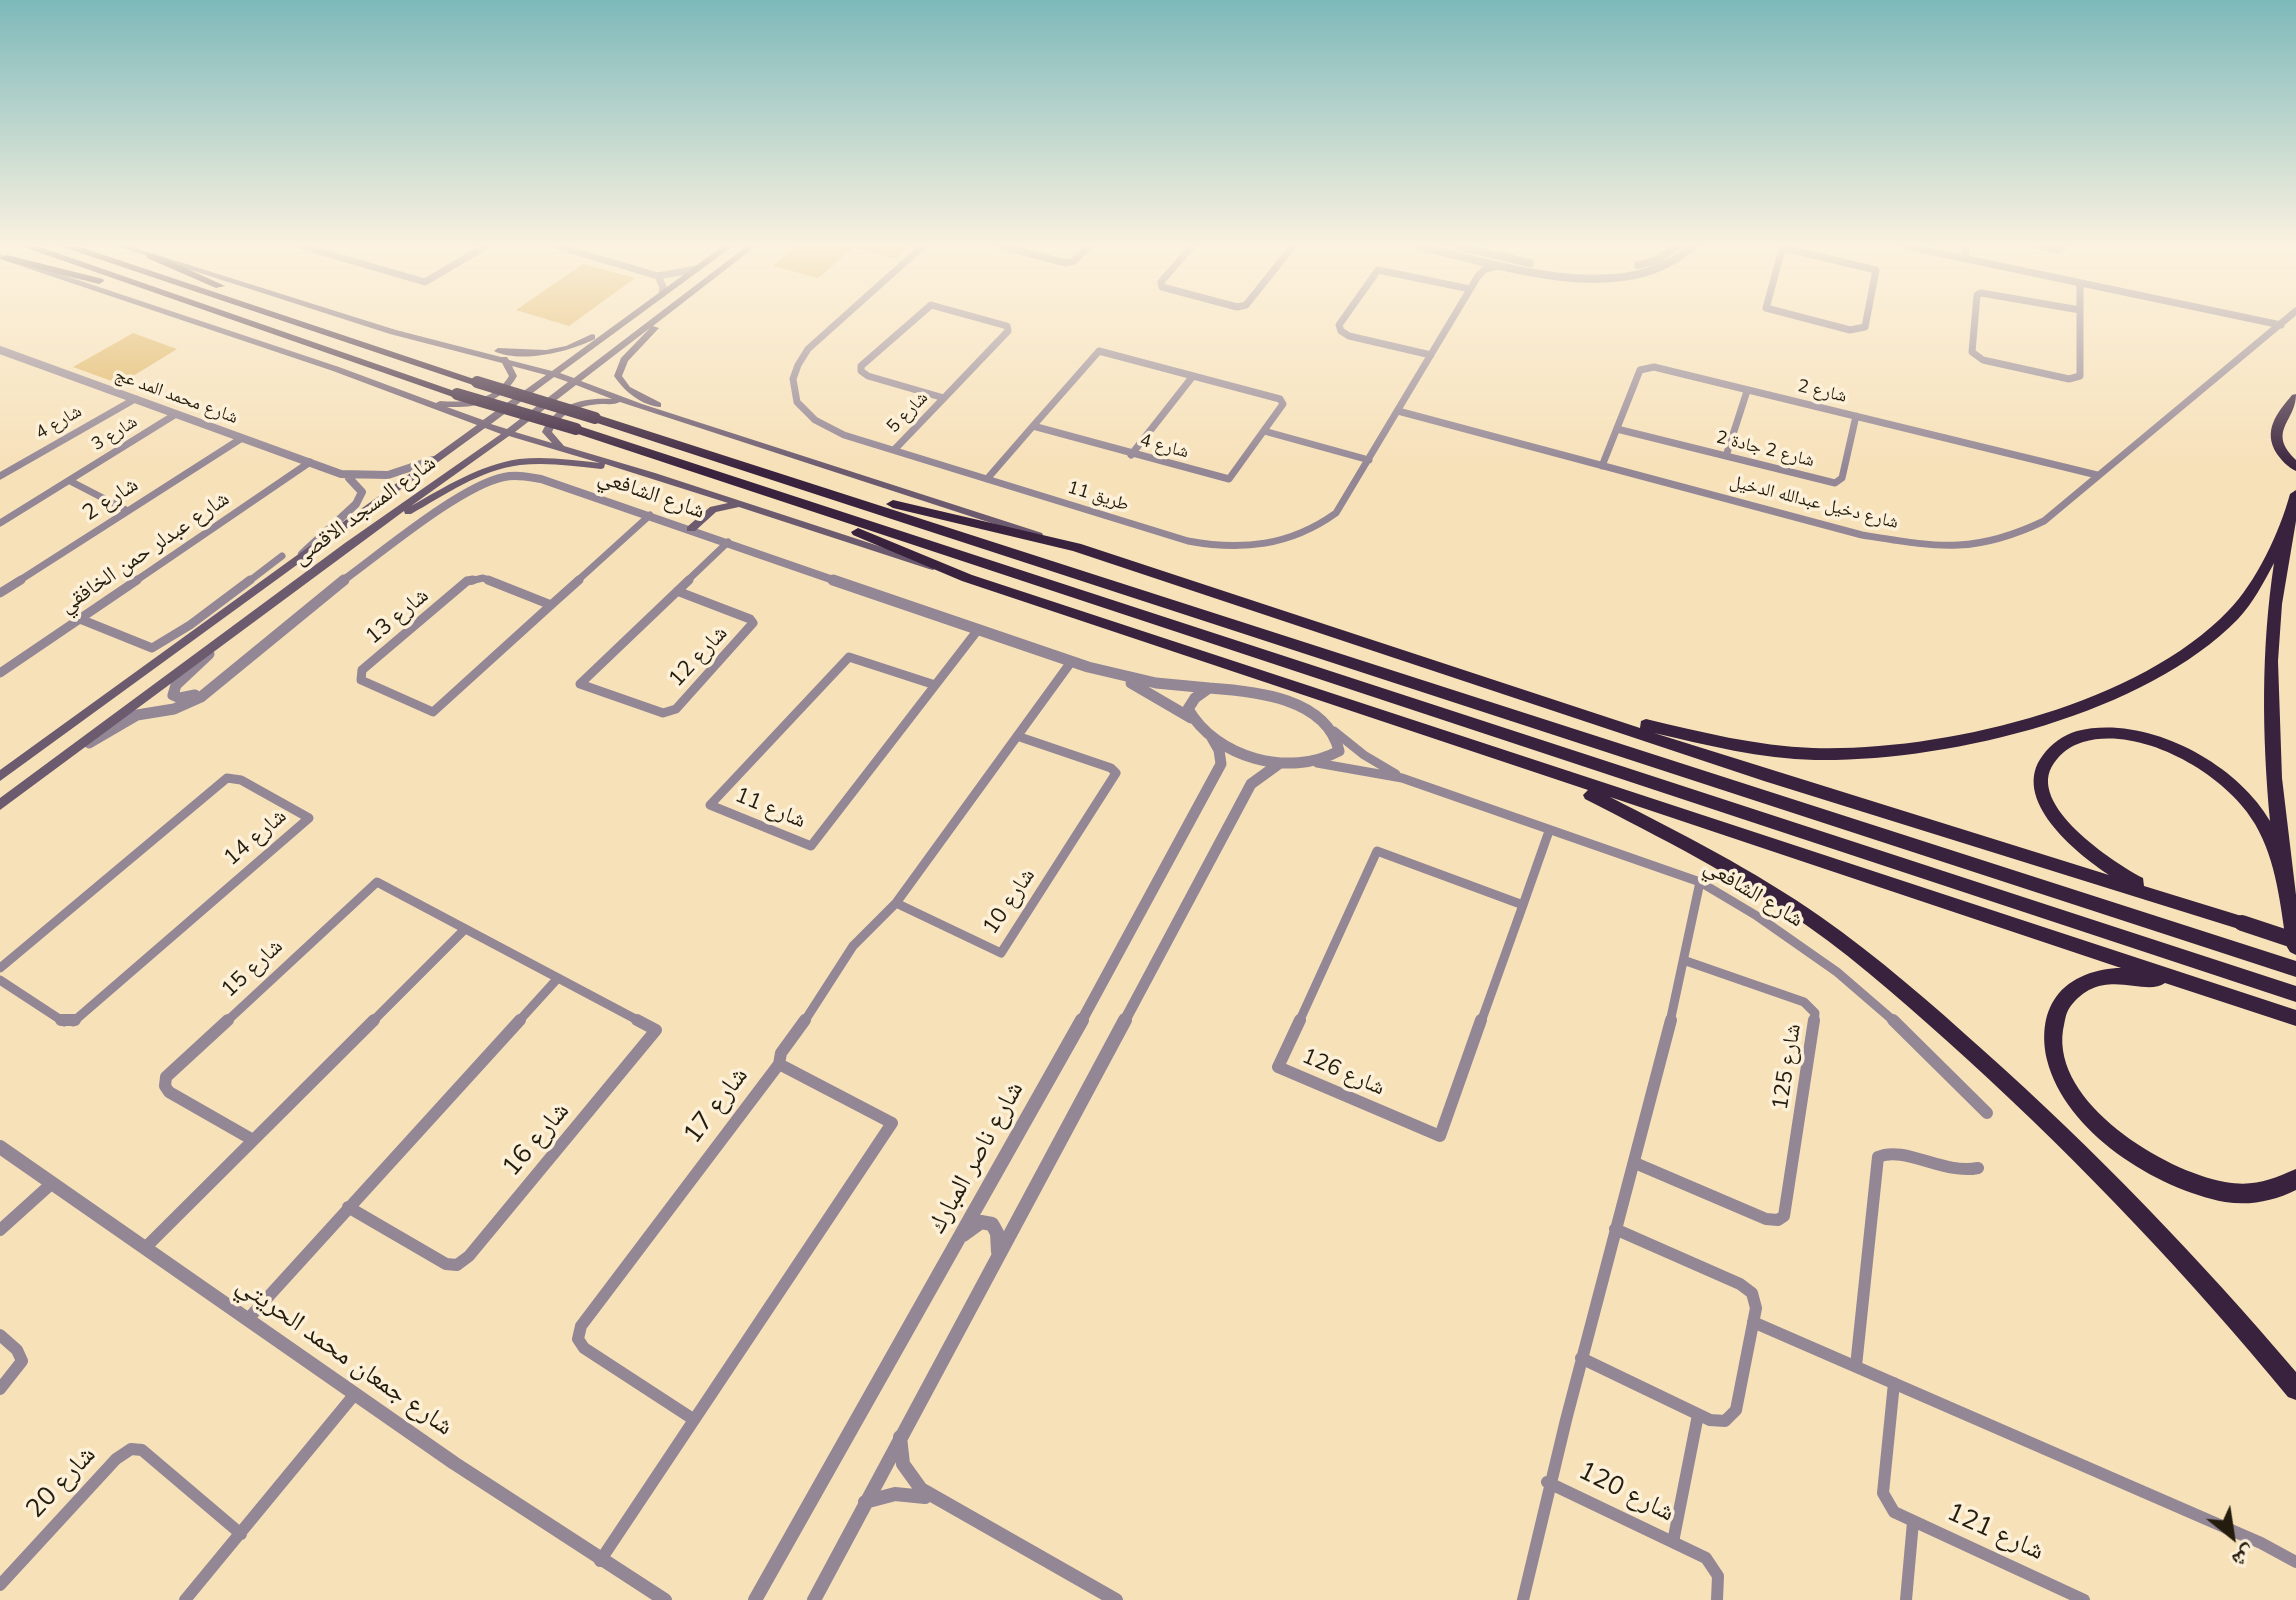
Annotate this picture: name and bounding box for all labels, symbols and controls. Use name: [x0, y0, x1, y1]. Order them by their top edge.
street label: شارع محمد المد عج: [112, 365, 240, 429]
street label: شارع 2: [1795, 376, 1849, 408]
street label: شارع 5: [883, 388, 933, 438]
street label: شارع 4: [32, 401, 86, 445]
street label: شارع 3: [88, 412, 142, 456]
street label: شارع 2 جادة 2: [1714, 427, 1816, 473]
street label: شارع 4: [1137, 430, 1191, 464]
street label: شارع المسجد الاقصى: [289, 450, 441, 572]
street label: شارع الشافعي: [594, 464, 708, 526]
street label: شارع 2: [78, 472, 144, 528]
street label: شارع دخيل عبدالله الدخيل: [1728, 472, 1900, 534]
street label: طريق 11: [1065, 477, 1131, 517]
street label: شارع عبدلر حمن الخافقي: [55, 486, 235, 620]
street label: شارع 13: [361, 583, 435, 651]
street label: شارع 12: [664, 621, 734, 693]
street label: شارع 11: [731, 783, 809, 835]
street label: شارع 14: [219, 804, 293, 872]
street label: شارع الشافعي: [1699, 854, 1807, 934]
street label: شارع 10: [978, 864, 1042, 940]
street label: شارع 15: [217, 934, 289, 1004]
street label: شارع 125: [1768, 1022, 1808, 1112]
street label: شارع 126: [1298, 1044, 1388, 1102]
street label: شارع 17: [678, 1062, 756, 1150]
street label: شارع ناصر المبارك: [922, 1077, 1032, 1239]
street label: شارع 16: [497, 1097, 577, 1183]
street label: شارع جمعان محمد الحريتي: [230, 1270, 458, 1444]
street label: شارع 20: [21, 1440, 103, 1526]
street label: شارع 120: [1573, 1456, 1679, 1530]
north arrow: [2192, 1496, 2272, 1576]
street label: شارع 121: [1942, 1498, 2048, 1568]
text: ش: [2226, 1538, 2262, 1576]

